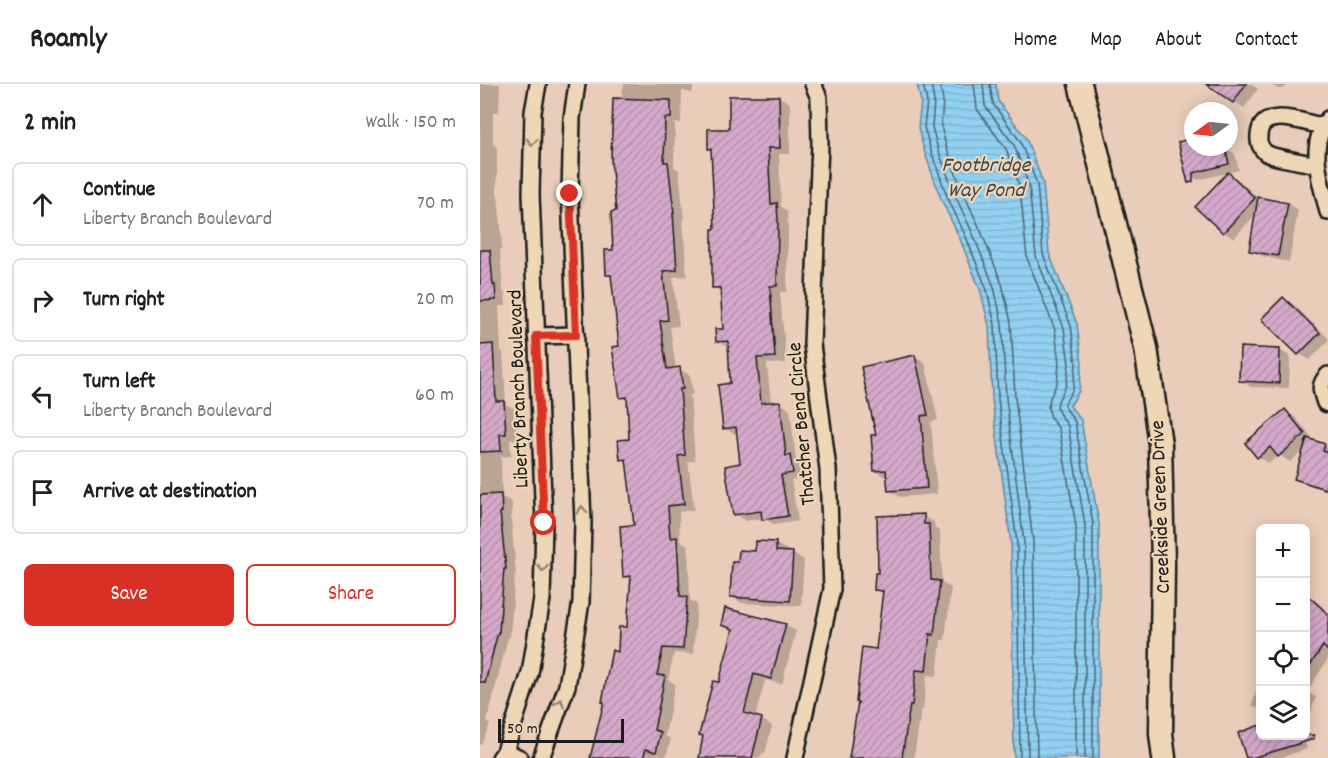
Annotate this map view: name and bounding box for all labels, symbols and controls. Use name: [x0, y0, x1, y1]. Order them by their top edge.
text: Roamly: [30, 21, 106, 61]
text: Home: [1013, 26, 1057, 56]
text: Map: [1090, 26, 1122, 56]
text: About: [1155, 26, 1202, 56]
text: Contact: [1235, 26, 1298, 56]
north arrow: [1184, 102, 1238, 156]
text: 2 min: [24, 105, 76, 142]
text: Walk · 150 m: [366, 109, 456, 137]
one-way arrow: [526, 138, 539, 147]
water label: Footbridge Way Pond: [942, 151, 1032, 207]
text: Continue: [83, 175, 155, 206]
route end: [556, 180, 582, 206]
icon: ahead: [26, 188, 59, 221]
text: 70 m: [417, 190, 454, 218]
text: Liberty Branch Boulevard: [83, 206, 272, 234]
icon: right: [26, 284, 59, 317]
text: Turn right: [83, 285, 165, 316]
text: 20 m: [416, 286, 454, 314]
street label: Liberty Branch Boulevard: [502, 289, 538, 489]
street label: Thatcher Bend Circle: [781, 341, 825, 507]
text: Turn left: [83, 367, 155, 398]
icon: left: [26, 380, 59, 413]
text: 60 m: [415, 382, 454, 410]
text: Liberty Branch Boulevard: [83, 398, 272, 426]
street label: Creekside Green Drive: [1144, 420, 1180, 594]
icon: arrive: [26, 476, 59, 509]
text: Arrive at destination: [83, 477, 257, 508]
one-way arrow: [576, 506, 589, 515]
route start: [530, 509, 556, 535]
map controls: [1256, 524, 1310, 740]
button: +: [1256, 524, 1310, 578]
one-way arrow: [536, 563, 549, 572]
button: Save: [24, 564, 234, 626]
button: Share: [246, 564, 456, 626]
button: −: [1256, 578, 1310, 632]
button: locate: [1256, 632, 1310, 686]
button: layers: [1256, 686, 1310, 740]
one-way arrow: [553, 698, 566, 709]
scale bar: [498, 716, 624, 744]
text: 50 m: [507, 718, 538, 741]

